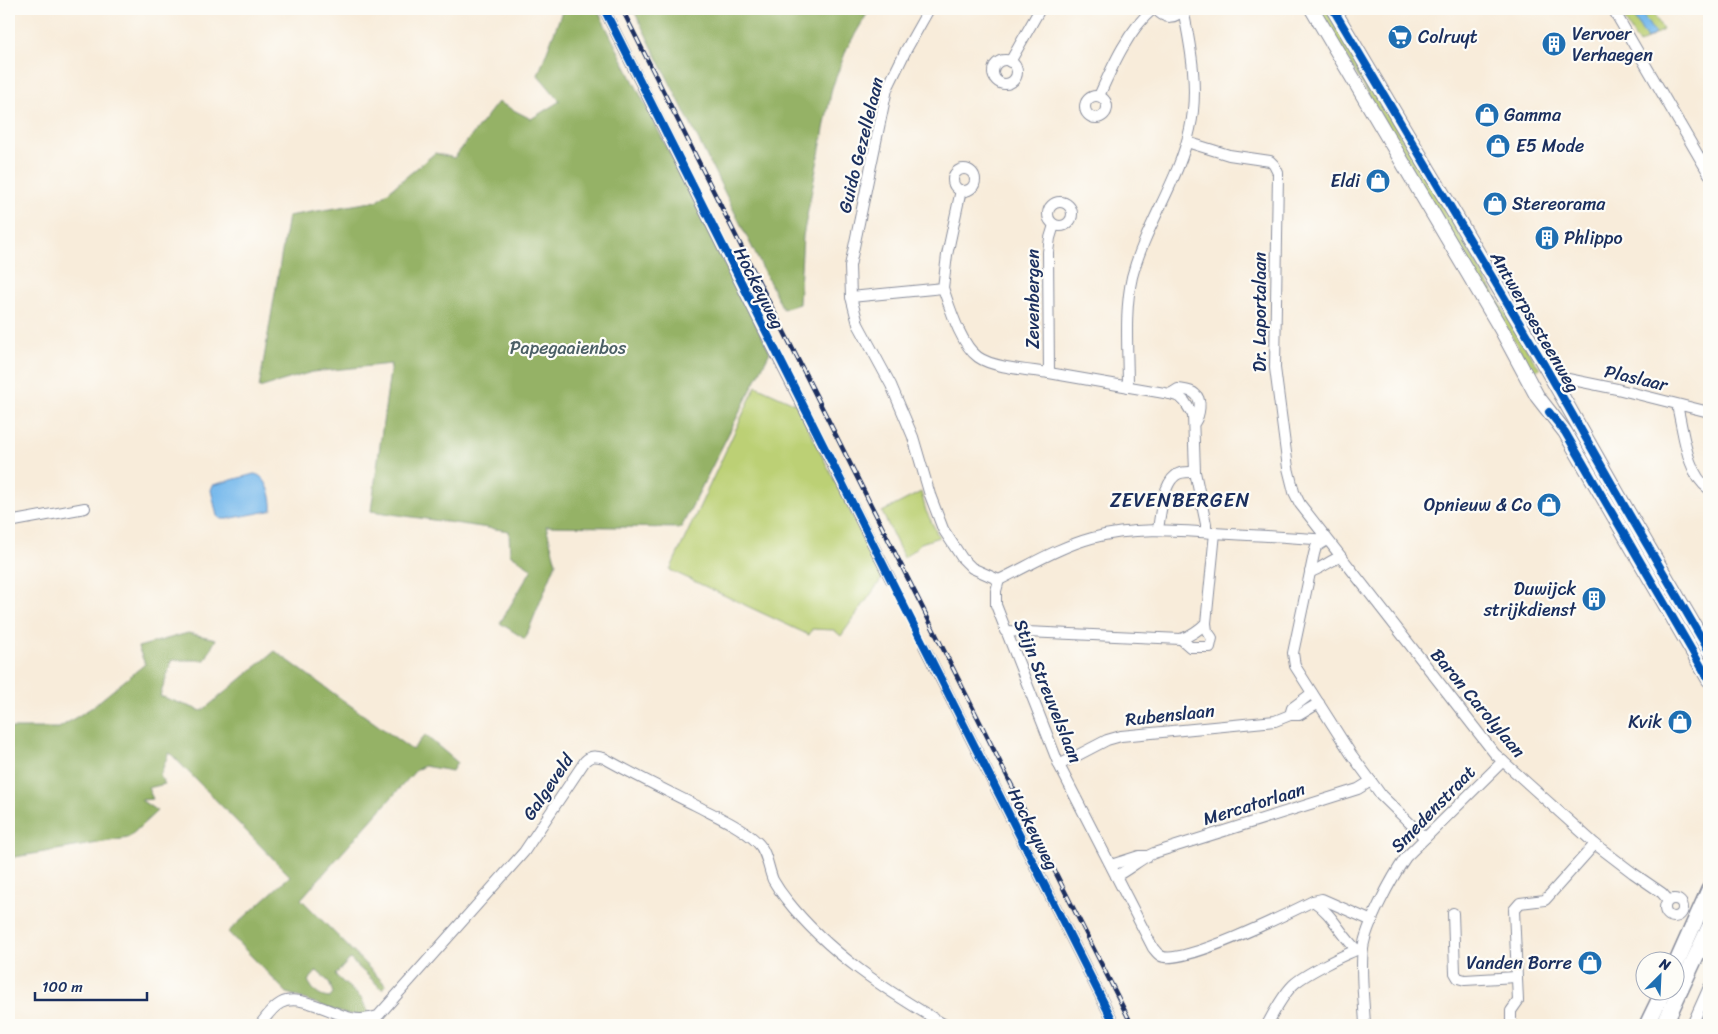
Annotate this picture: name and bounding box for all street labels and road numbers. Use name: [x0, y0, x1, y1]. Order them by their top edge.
street label: Guido Gezellelaan: [829, 73, 893, 216]
street label: Hockeyweg: [725, 241, 793, 335]
street label: Antwerpsesteenweg: [1481, 244, 1589, 399]
street label: Zevenbergen: [1017, 249, 1049, 349]
street label: Dr. Laportalaan: [1244, 252, 1276, 372]
street label: Plaslaar: [1601, 355, 1672, 401]
street label: Stijn Streuvelslaan: [1004, 614, 1092, 768]
street label: Baron Carolylaan: [1422, 641, 1534, 765]
street label: Rubenslaan: [1124, 694, 1217, 736]
street label: Galgeveld: [514, 746, 583, 827]
street label: Smedenstraat: [1382, 757, 1484, 861]
street label: Mercatorlaan: [1199, 773, 1310, 835]
street label: Hockeyweg: [999, 782, 1067, 876]

